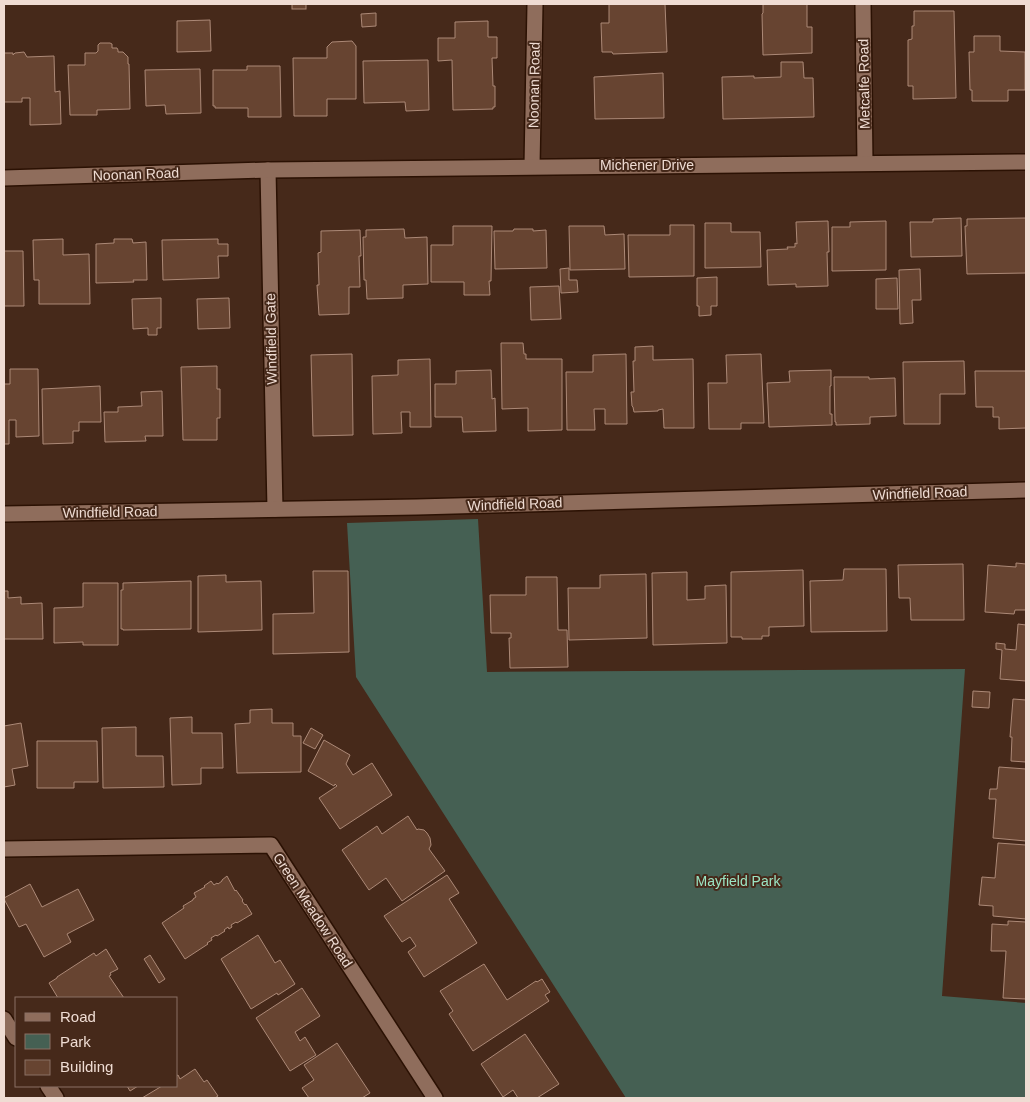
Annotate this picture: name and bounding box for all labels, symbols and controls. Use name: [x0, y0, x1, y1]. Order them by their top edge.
street label: Metcalfe Road: [855, 39, 873, 129]
street label: Noonan Road: [525, 42, 543, 128]
street label: Michener Drive: [600, 157, 694, 173]
street label: Noonan Road: [93, 164, 179, 184]
street label: Windfield Gate: [262, 293, 280, 385]
street label: Windfield Road: [872, 483, 968, 503]
street label: Windfield Road: [467, 494, 563, 514]
street label: Windfield Road: [62, 503, 158, 521]
street label: Green Meadow Road: [270, 850, 356, 970]
park label: Mayfield Park: [696, 873, 781, 889]
legend: [15, 997, 178, 1087]
text: Road: [60, 1008, 96, 1025]
text: Park: [60, 1033, 91, 1050]
text: Building: [60, 1058, 113, 1075]

